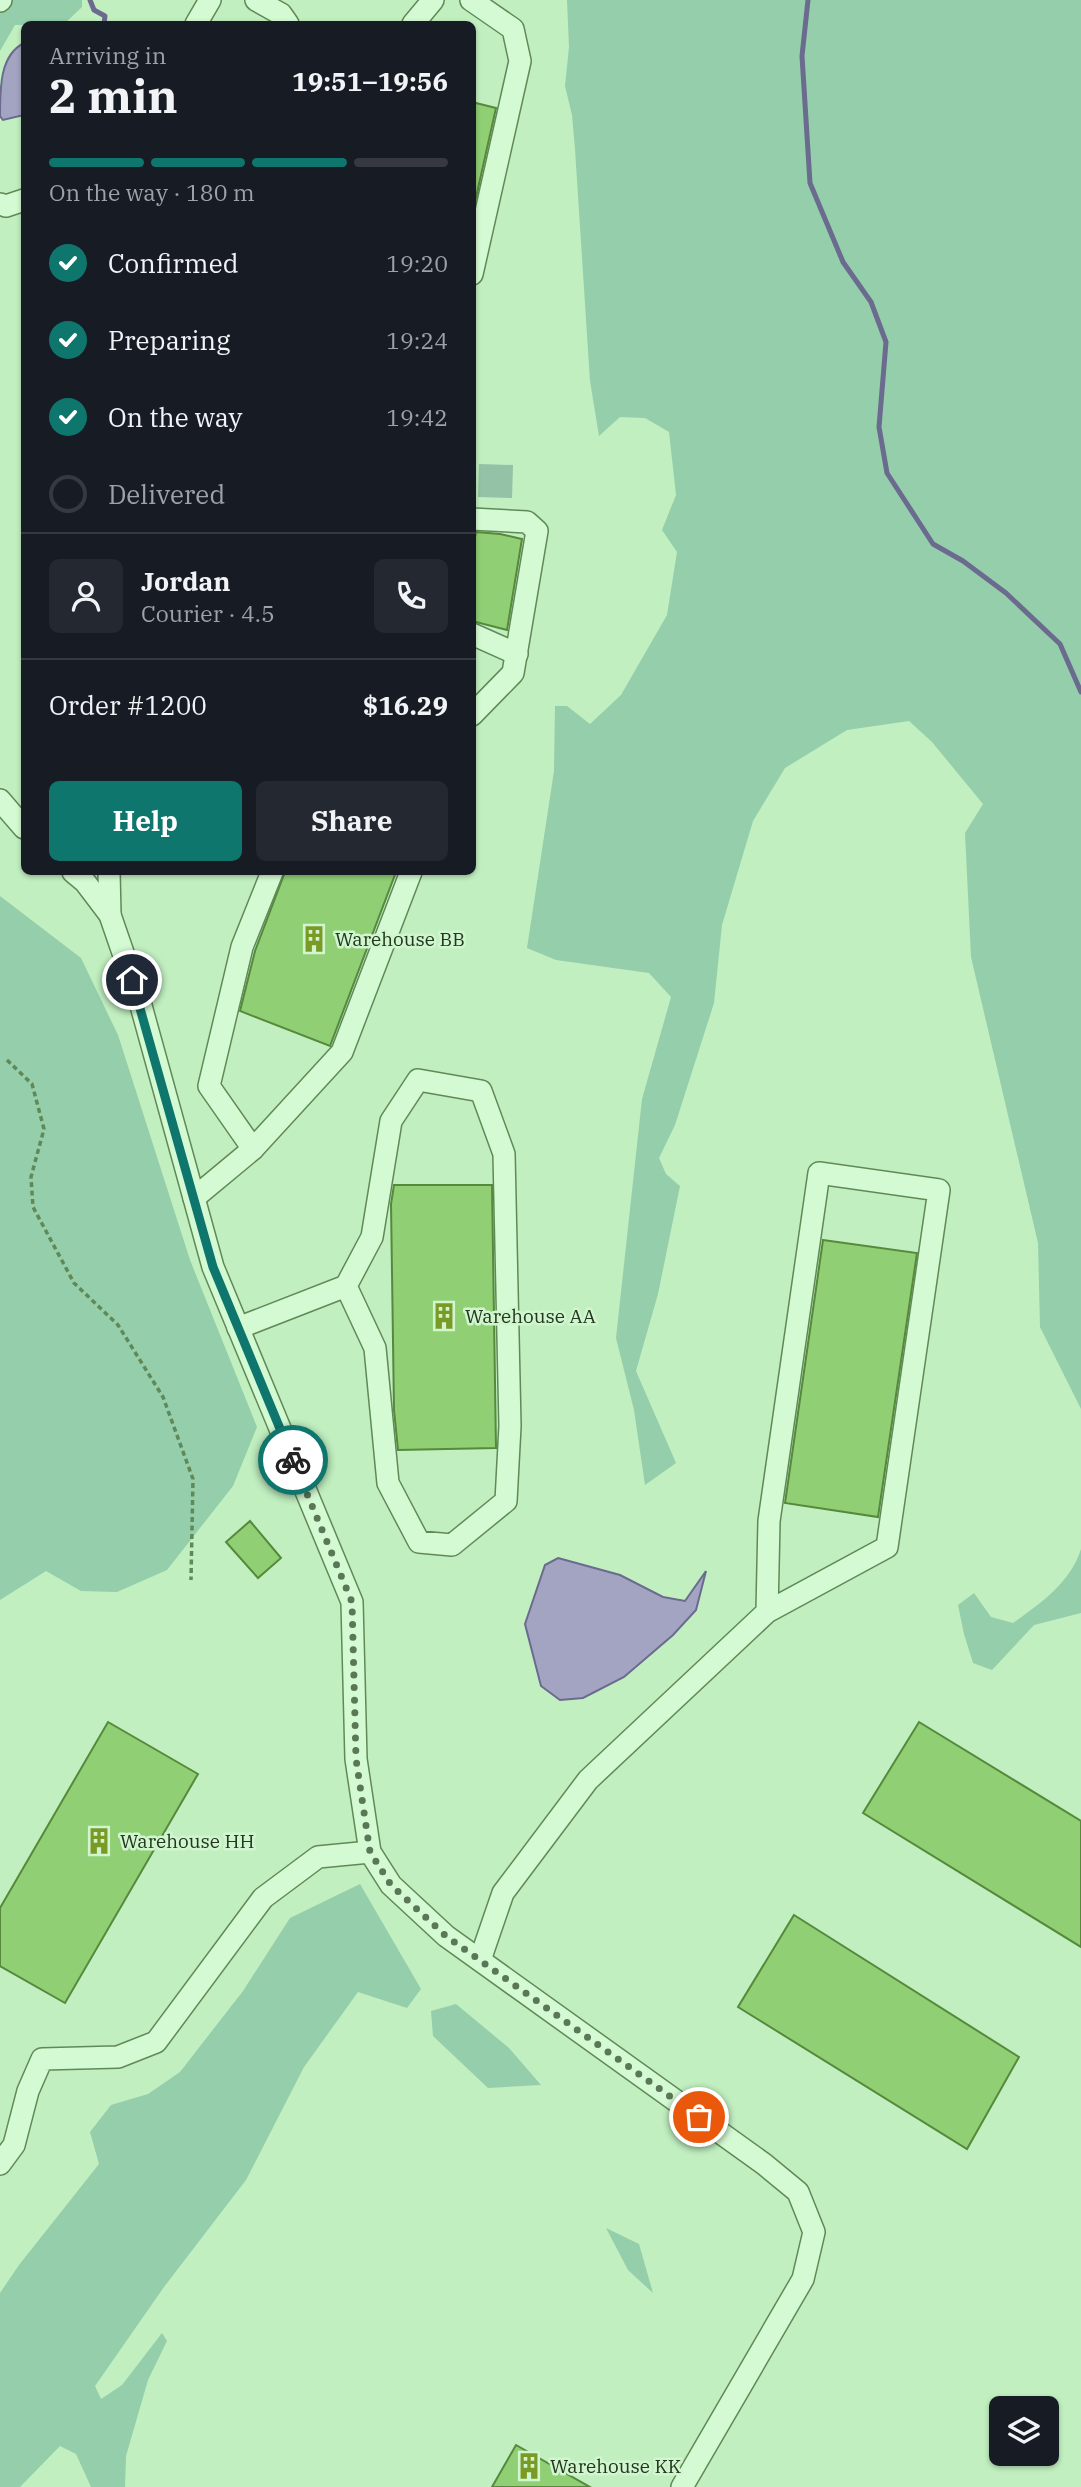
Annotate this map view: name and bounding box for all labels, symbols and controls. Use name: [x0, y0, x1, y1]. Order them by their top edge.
text: Arriving in: [49, 40, 166, 70]
text: 19:51–19:56: [292, 64, 448, 98]
text: 2 min: [49, 66, 178, 126]
text: On the way · 180 m: [49, 177, 255, 207]
icon: check: [49, 244, 87, 282]
text: Confirmed: [108, 246, 239, 280]
text: 19:20: [386, 248, 448, 278]
icon: check: [49, 321, 87, 359]
text: Preparing: [108, 323, 230, 357]
text: 19:24: [386, 325, 448, 355]
icon: check: [49, 398, 87, 436]
text: On the way: [108, 400, 242, 434]
text: 19:42: [386, 402, 448, 432]
text: Delivered: [108, 477, 225, 511]
button: person: [49, 559, 123, 633]
button: phone: [374, 559, 448, 633]
text: Jordan: [141, 564, 231, 598]
text: Courier · 4.5: [141, 598, 275, 628]
text: Order #1200: [49, 688, 207, 722]
text: $16.29: [363, 688, 448, 722]
button: Help: [49, 781, 242, 861]
button: Share: [256, 781, 448, 861]
building icon: Warehouse BB: [299, 924, 329, 954]
place label: Warehouse BB: [335, 927, 465, 951]
pin: [102, 950, 162, 1010]
icon: home: [113, 961, 151, 999]
building icon: Warehouse AA: [429, 1301, 459, 1331]
place label: Warehouse AA: [465, 1304, 596, 1328]
courier: [258, 1425, 328, 1495]
icon: bike: [274, 1441, 312, 1479]
building icon: Warehouse HH: [84, 1826, 114, 1856]
place label: Warehouse HH: [120, 1829, 254, 1853]
pin: [669, 2087, 729, 2147]
icon: bag: [680, 2098, 718, 2136]
map controls: [989, 2396, 1059, 2466]
button: layers: [989, 2396, 1059, 2466]
building icon: Warehouse KK: [514, 2451, 544, 2481]
place label: Warehouse KK: [550, 2454, 682, 2478]

